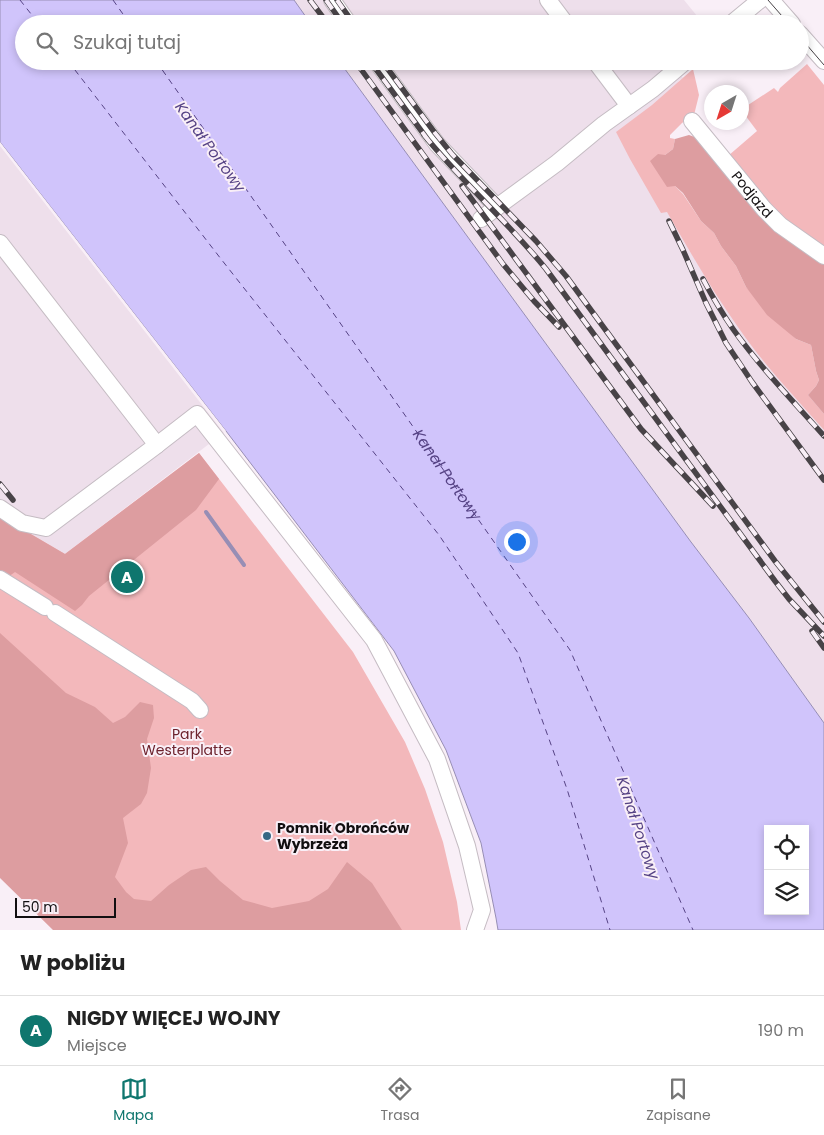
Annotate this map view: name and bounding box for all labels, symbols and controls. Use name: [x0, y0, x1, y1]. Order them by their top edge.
search box: [15, 15, 809, 70]
icon: search: [33, 29, 61, 57]
text: Szukaj tutaj: [73, 29, 181, 56]
north arrow: [704, 85, 749, 130]
water label: Kanał Portowy: [171, 97, 251, 197]
street label: Podjazd: [727, 167, 777, 222]
water label: Kanał Portowy: [408, 425, 487, 525]
your location: [504, 529, 530, 555]
pin: A: [111, 558, 143, 596]
park label: Park Westerplatte: [142, 724, 232, 760]
water label: Kanał Portowy: [612, 774, 665, 882]
place label: Pomnik Obrońców Wybrzeża: [277, 818, 410, 854]
map controls: [764, 825, 809, 915]
button: locate: [764, 825, 809, 870]
marker: Pomnik Obrońców Wybrzeża: [261, 830, 273, 842]
button: layers: [764, 870, 809, 915]
scale bar: [15, 895, 116, 918]
text: 50 m: [22, 897, 58, 917]
text: W pobliżu: [20, 948, 125, 977]
text: NIGDY WIĘCEJ WOJNY: [67, 1005, 281, 1032]
text: A: [30, 1019, 42, 1042]
text: 190 m: [758, 1019, 804, 1042]
text: Miejsce: [67, 1034, 127, 1057]
tab: Mapa: [113, 1075, 154, 1126]
tab: Trasa: [381, 1075, 420, 1126]
tab: Zapisane: [646, 1075, 711, 1126]

